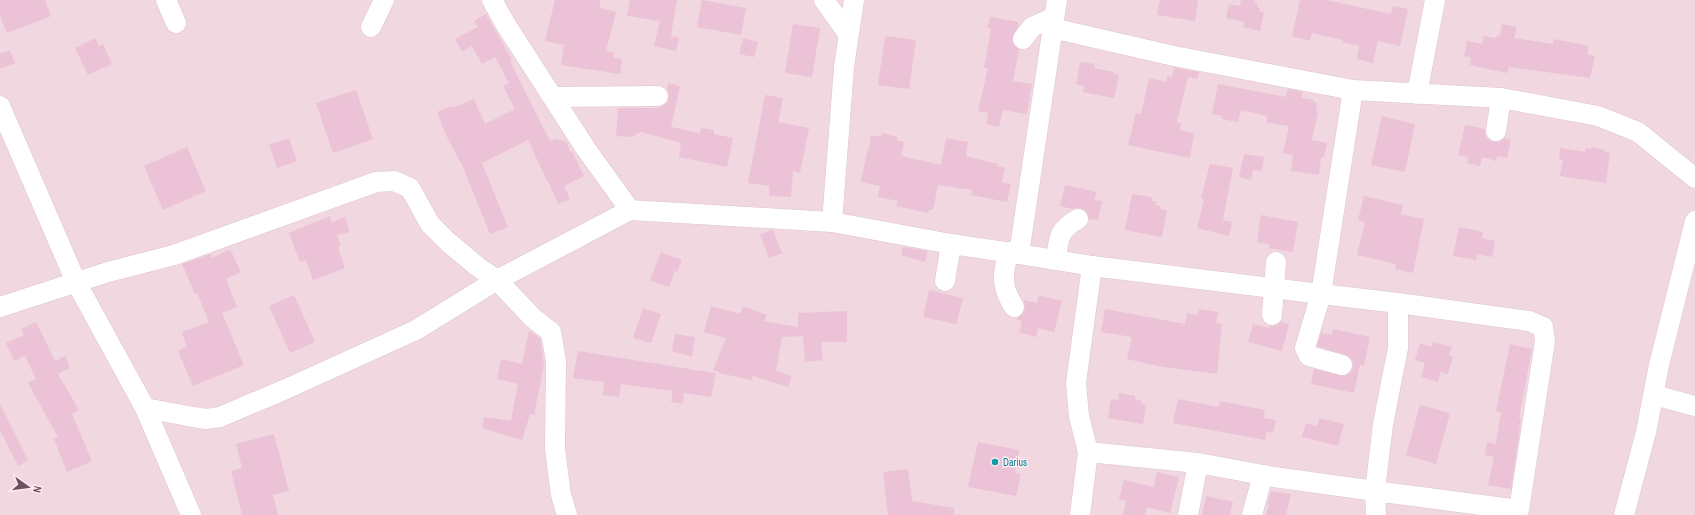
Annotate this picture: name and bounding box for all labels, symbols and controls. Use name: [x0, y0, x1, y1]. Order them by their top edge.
place label: Darius: [1003, 456, 1027, 469]
marker: Darius: [990, 457, 1000, 467]
north arrow: [8, 467, 48, 507]
text: N: [30, 485, 45, 494]

